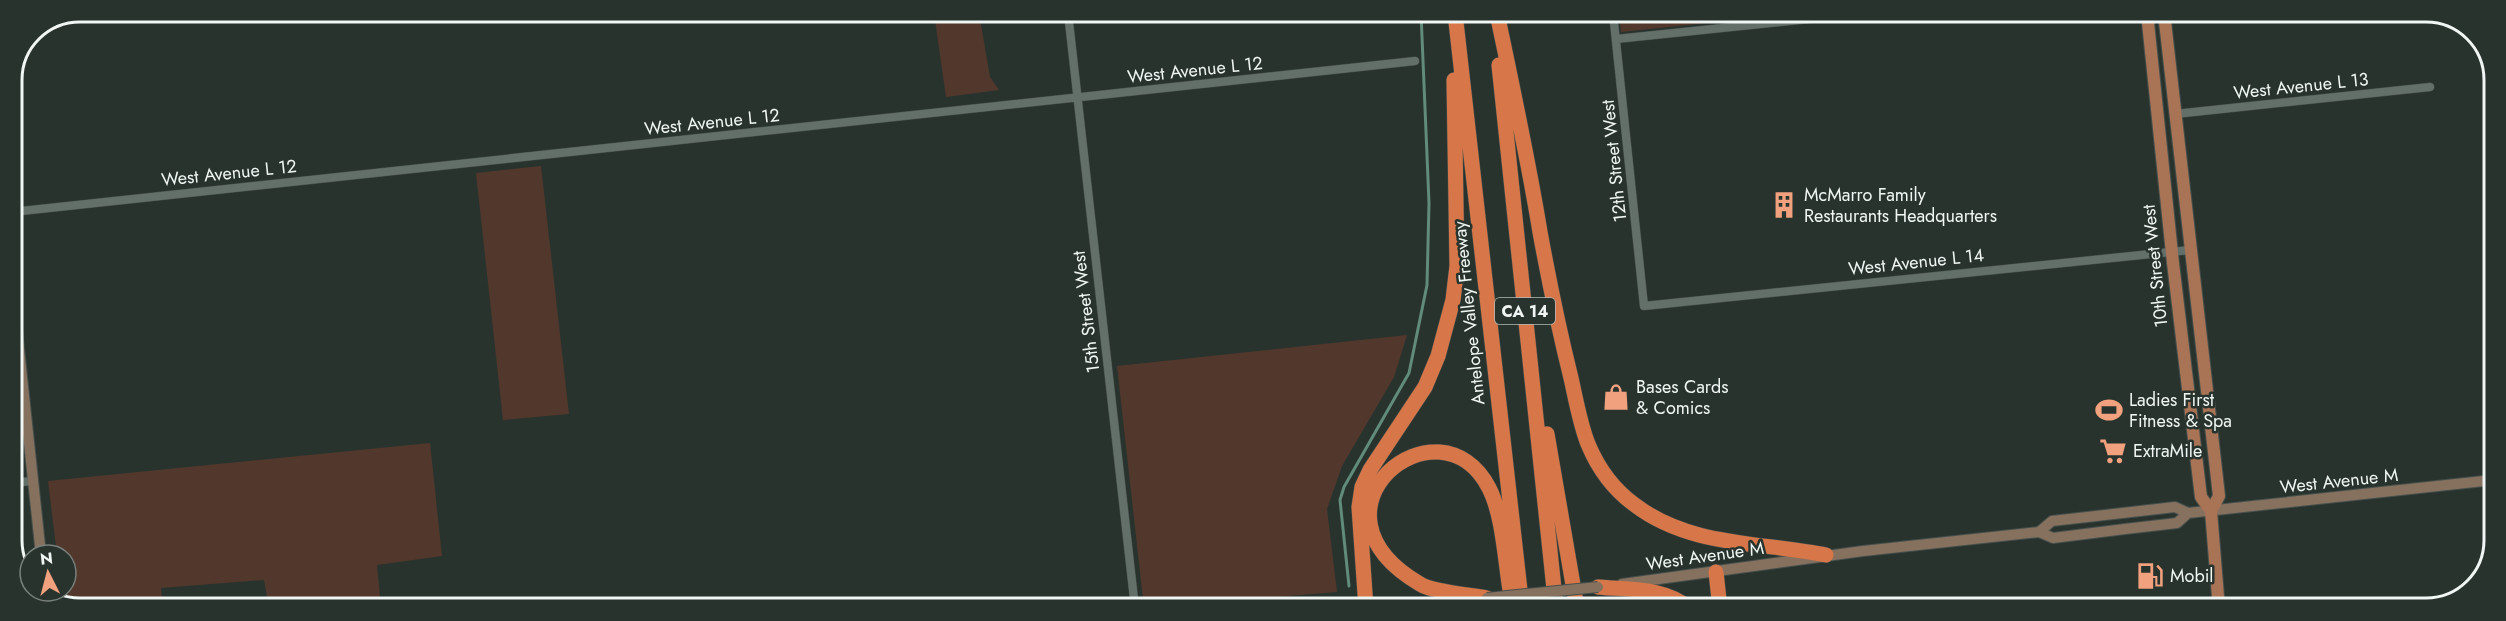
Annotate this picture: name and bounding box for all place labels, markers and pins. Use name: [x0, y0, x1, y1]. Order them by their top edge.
place label: McMarro Family Restaurants Headquarters: [1804, 182, 1997, 229]
building icon: McMarro Family Restaurants Headquarters: [1769, 190, 1799, 220]
place label: Bases Cards & Comics: [1636, 374, 1729, 421]
shop icon: Bases Cards & Comics: [1601, 382, 1631, 412]
place label: Ladies First Fitness & Spa: [2129, 387, 2232, 434]
sports icon: Ladies First Fitness & Spa: [2094, 395, 2124, 425]
supermarket icon: ExtraMile: [2098, 436, 2128, 466]
place label: ExtraMile: [2133, 438, 2202, 464]
fuel station icon: Mobil: [2135, 561, 2165, 591]
place label: Mobil: [2170, 563, 2214, 589]

